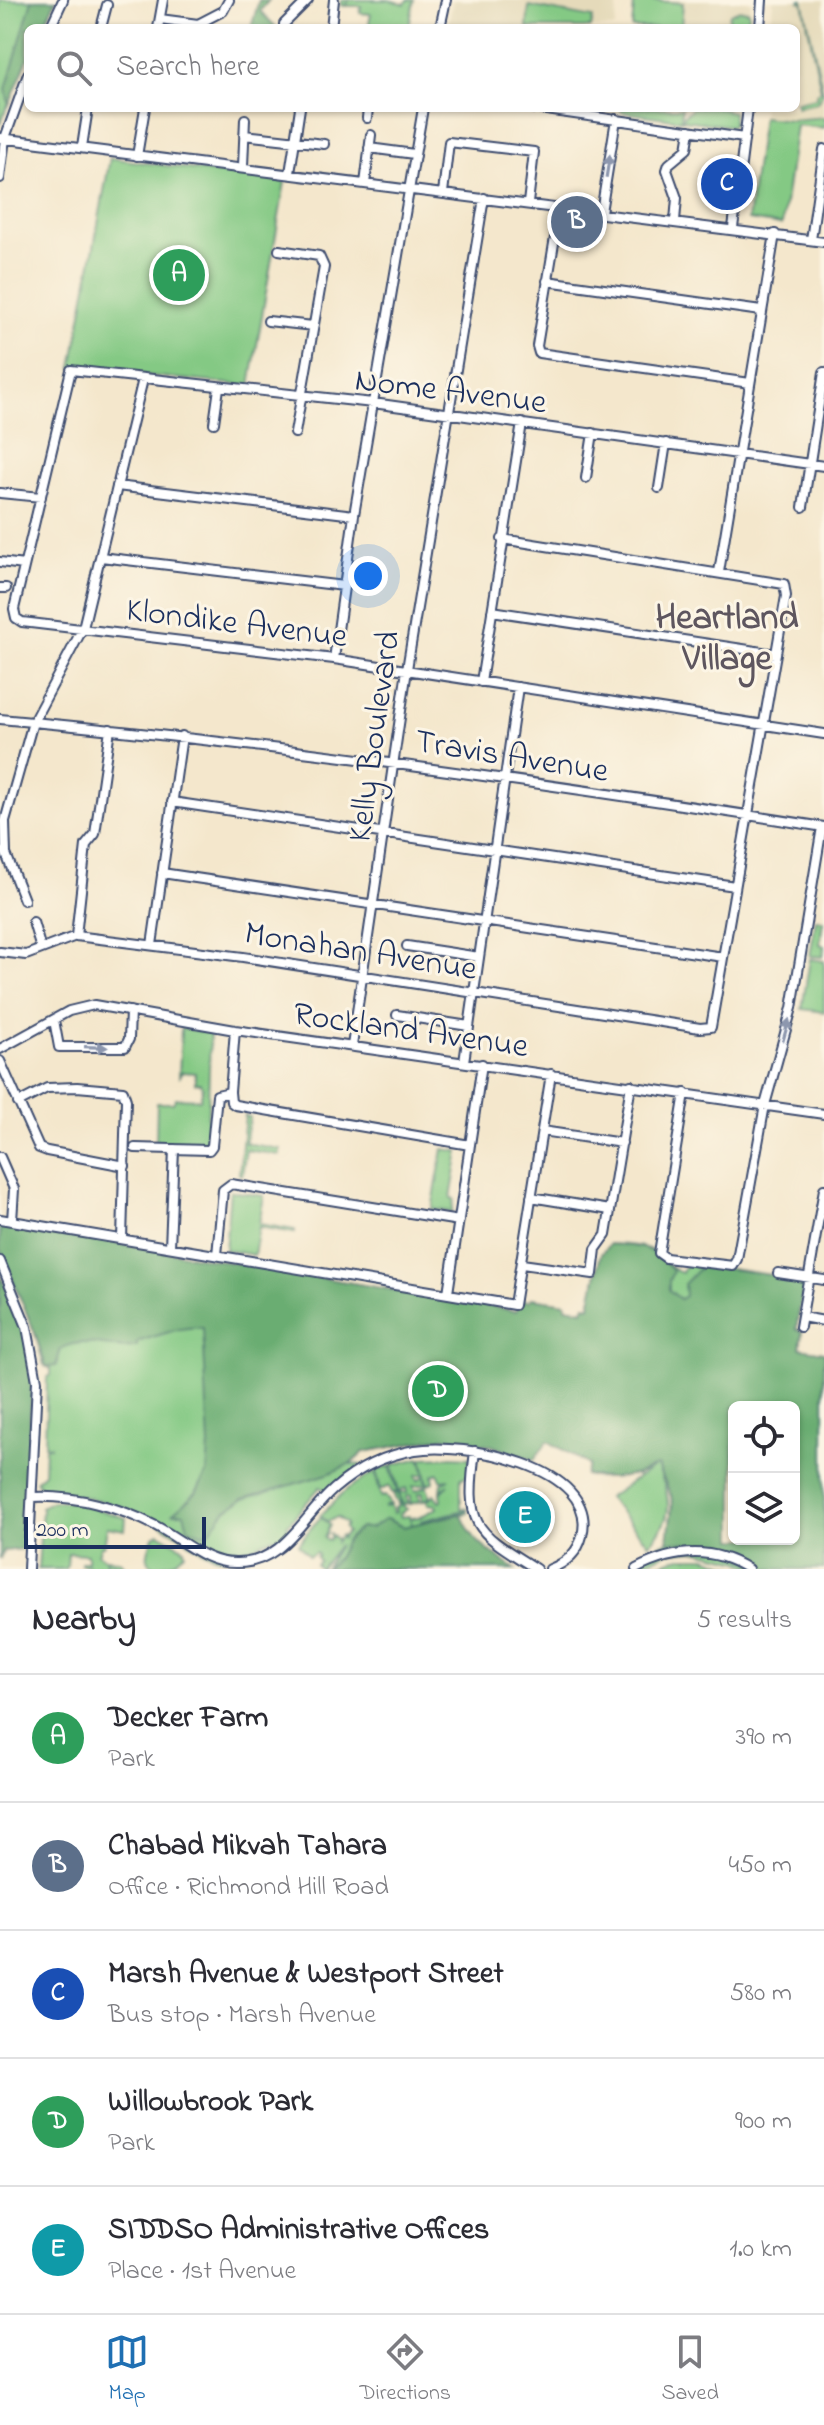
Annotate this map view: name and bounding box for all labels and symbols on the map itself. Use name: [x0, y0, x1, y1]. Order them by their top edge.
one-way arrow: [603, 153, 615, 178]
pin: C: [701, 154, 753, 214]
pin: B: [551, 192, 603, 252]
pin: A: [153, 245, 205, 305]
street label: Nome Avenue: [352, 356, 550, 430]
your location: [348, 556, 388, 596]
street label: Klondike Avenue: [123, 587, 351, 663]
district label: Heartland Village: [655, 593, 799, 688]
street label: Kelly Boulevard: [336, 628, 416, 845]
street label: Travis Avenue: [411, 718, 612, 798]
street label: Monahan Avenue: [240, 910, 481, 996]
street label: Rockland Avenue: [290, 991, 532, 1073]
one-way arrow: [781, 1017, 793, 1042]
one-way arrow: [84, 1040, 110, 1053]
pin: D: [412, 1361, 464, 1421]
pin: E: [499, 1487, 551, 1547]
scale bar: [24, 1513, 206, 1549]

